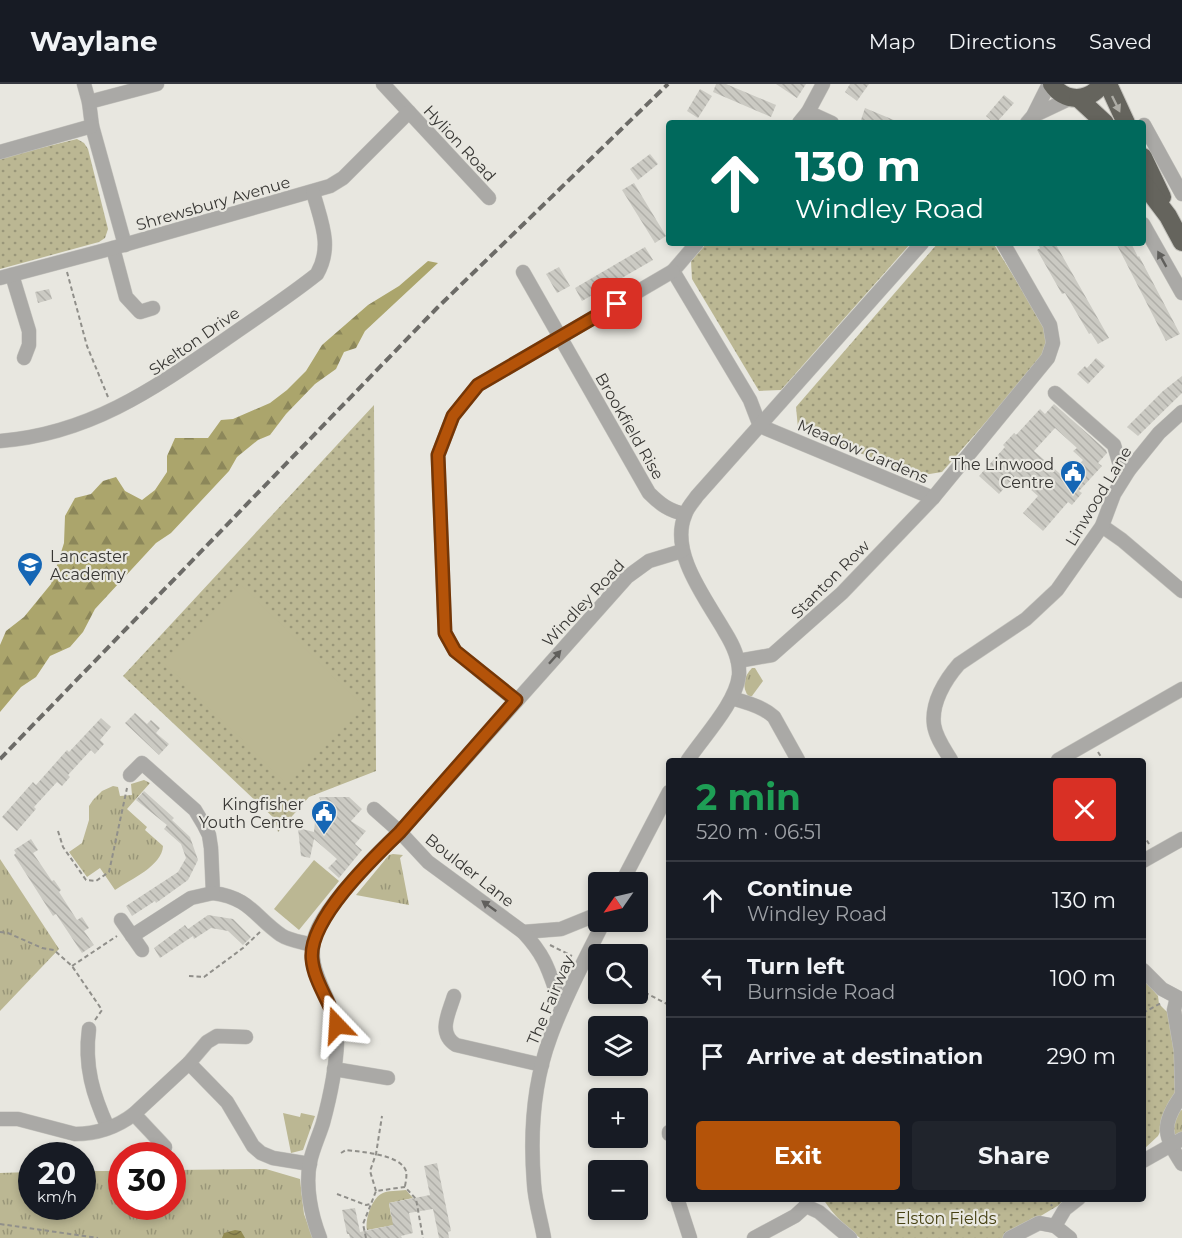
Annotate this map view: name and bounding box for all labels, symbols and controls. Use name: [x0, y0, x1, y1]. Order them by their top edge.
text: Waylane: [30, 24, 158, 58]
text: Map: [869, 29, 915, 54]
text: Directions: [948, 29, 1056, 54]
text: Saved: [1089, 29, 1152, 54]
one-way arrow: [1112, 95, 1121, 112]
street label: Hylion Road: [420, 101, 500, 185]
text: 130 m: [795, 140, 921, 192]
icon: ahead: [696, 144, 774, 222]
street label: Shrewsbury Avenue: [134, 172, 292, 235]
text: Windley Road: [795, 192, 984, 225]
one-way arrow: [1158, 250, 1168, 267]
pin: [591, 278, 642, 329]
icon: arrive: [600, 287, 633, 320]
street label: Skelton Drive: [145, 303, 243, 380]
street label: Brookfield Rise: [591, 370, 668, 483]
street label: Meadow Gardens: [795, 415, 931, 488]
street label: Linwood Lane: [1061, 443, 1136, 549]
place label: The Linwood Centre: [951, 455, 1054, 492]
public building icon: The Linwood Centre: [1058, 458, 1088, 496]
street label: Stanton Row: [787, 536, 873, 622]
place label: Lancaster Academy: [50, 547, 128, 584]
school or university icon: Lancaster Academy: [15, 550, 45, 588]
street label: Windley Road: [538, 556, 629, 651]
one-way arrow: [548, 650, 561, 665]
text: 2 min: [696, 775, 801, 819]
button: close: [1053, 778, 1116, 841]
place label: Kingfisher Youth Centre: [199, 795, 304, 832]
public building icon: Kingfisher Youth Centre: [309, 798, 339, 836]
text: 520 m · 06:51: [696, 820, 822, 844]
street label: Boulder Lane: [421, 830, 518, 911]
north arrow: [588, 872, 648, 932]
map controls: [588, 872, 648, 1220]
text: Continue: [747, 875, 853, 902]
icon: ahead: [696, 884, 729, 917]
text: 130 m: [1052, 887, 1116, 914]
one-way arrow: [481, 900, 497, 912]
text: Windley Road: [747, 902, 887, 926]
button: search: [588, 944, 648, 1004]
street label: The Fairway: [523, 952, 578, 1048]
text: Turn left: [747, 953, 845, 980]
icon: left: [696, 962, 729, 995]
text: 100 m: [1050, 965, 1116, 992]
text: Burnside Road: [747, 980, 895, 1004]
position arrow: [305, 993, 369, 1057]
button: layers: [588, 1016, 648, 1076]
icon: arrive: [696, 1040, 729, 1073]
text: Arrive at destination: [747, 1043, 983, 1070]
text: 290 m: [1046, 1043, 1116, 1070]
button: +: [588, 1088, 648, 1148]
button: Exit: [696, 1121, 900, 1190]
button: Share: [912, 1121, 1116, 1190]
speed limit sign: 30: [108, 1142, 186, 1220]
text: 20: [38, 1155, 76, 1192]
button: −: [588, 1160, 648, 1220]
text: km/h: [37, 1187, 77, 1206]
park label: Elston Fields: [895, 1209, 997, 1228]

